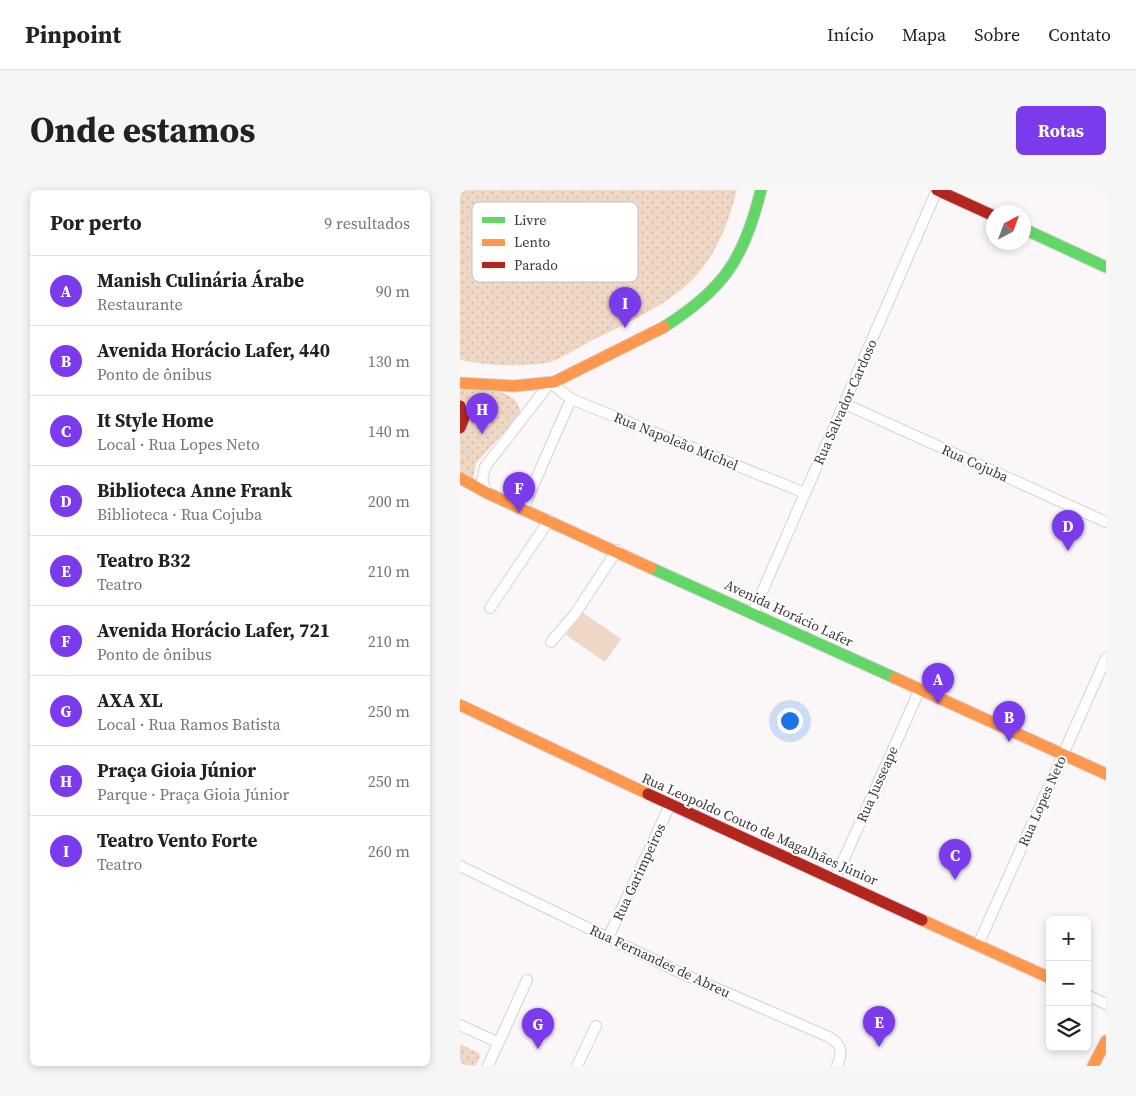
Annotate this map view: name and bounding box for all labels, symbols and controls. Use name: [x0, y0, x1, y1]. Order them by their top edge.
text: Pinpoint: [25, 18, 121, 51]
text: Início: [827, 22, 874, 47]
text: Mapa: [902, 22, 946, 47]
text: Sobre: [974, 22, 1020, 47]
text: Contato: [1048, 22, 1111, 47]
text: Onde estamos: [30, 106, 255, 154]
button: Rotas: [1016, 106, 1106, 155]
legend: [472, 202, 638, 282]
north arrow: [986, 205, 1031, 250]
text: Por perto: [50, 208, 142, 237]
text: Livre: [514, 210, 546, 230]
text: 9 resultados: [324, 212, 410, 234]
text: Lento: [514, 232, 550, 252]
text: Parado: [514, 255, 558, 275]
text: Manish Culinária Árabe: [97, 267, 304, 293]
text: A: [61, 280, 71, 302]
text: 90 m: [376, 280, 410, 302]
pin: I: [609, 287, 641, 328]
text: Restaurante: [97, 293, 183, 315]
street label: Rua Salvador Cardoso: [808, 336, 882, 468]
text: Avenida Horácio Lafer, 440: [97, 337, 330, 363]
text: B: [61, 350, 71, 372]
text: 130 m: [368, 350, 410, 372]
text: Ponto de ônibus: [97, 363, 212, 385]
pin: H: [466, 393, 498, 434]
text: It Style Home: [97, 407, 214, 433]
street label: Rua Napoleão Michel: [611, 407, 741, 475]
text: C: [61, 420, 71, 442]
text: 140 m: [368, 420, 410, 442]
text: Local · Rua Lopes Neto: [97, 433, 260, 455]
street label: Rua Cojuba: [938, 439, 1012, 487]
pin: F: [503, 472, 535, 513]
text: Biblioteca Anne Frank: [97, 477, 292, 503]
text: D: [60, 490, 72, 512]
text: 200 m: [368, 490, 410, 512]
text: Biblioteca · Rua Cojuba: [97, 503, 262, 525]
pin: D: [1052, 510, 1084, 551]
text: Teatro B32: [97, 547, 191, 573]
text: E: [61, 560, 71, 582]
text: 210 m: [368, 560, 410, 582]
text: Teatro: [97, 573, 142, 595]
street label: Avenida Horácio Lafer: [721, 574, 857, 652]
text: Avenida Horácio Lafer, 721: [97, 617, 330, 643]
text: F: [61, 630, 71, 652]
text: 210 m: [368, 630, 410, 652]
text: Ponto de ônibus: [97, 643, 212, 665]
pin: A: [922, 663, 954, 704]
text: AXA XL: [97, 687, 163, 713]
text: G: [61, 700, 71, 722]
text: 250 m: [368, 700, 410, 722]
pin: B: [993, 701, 1025, 742]
your location: [777, 708, 803, 734]
text: Local · Rua Ramos Batista: [97, 713, 281, 735]
street label: Rua Jusseape: [851, 743, 903, 825]
street label: Rua Lopes Neto: [1013, 752, 1071, 850]
text: Praça Gioia Júnior: [97, 757, 256, 783]
street label: Rua Leopoldo Couto de Magalhães Júnior: [639, 768, 881, 890]
text: H: [60, 770, 72, 792]
text: 250 m: [368, 770, 410, 792]
text: Parque · Praça Gioia Júnior: [97, 783, 289, 805]
street label: Rua Garimpeiros: [608, 820, 670, 924]
text: Teatro Vento Forte: [97, 827, 258, 853]
pin: C: [939, 839, 971, 880]
text: I: [63, 840, 69, 862]
text: 260 m: [368, 840, 410, 862]
text: Teatro: [97, 853, 142, 875]
map controls: [1046, 916, 1091, 1051]
button: +: [1046, 916, 1091, 961]
street label: Rua Fernandes de Abreu: [586, 920, 734, 1002]
button: −: [1046, 961, 1091, 1006]
pin: E: [863, 1006, 895, 1047]
button: layers: [1046, 1006, 1091, 1051]
pin: G: [522, 1008, 554, 1049]

